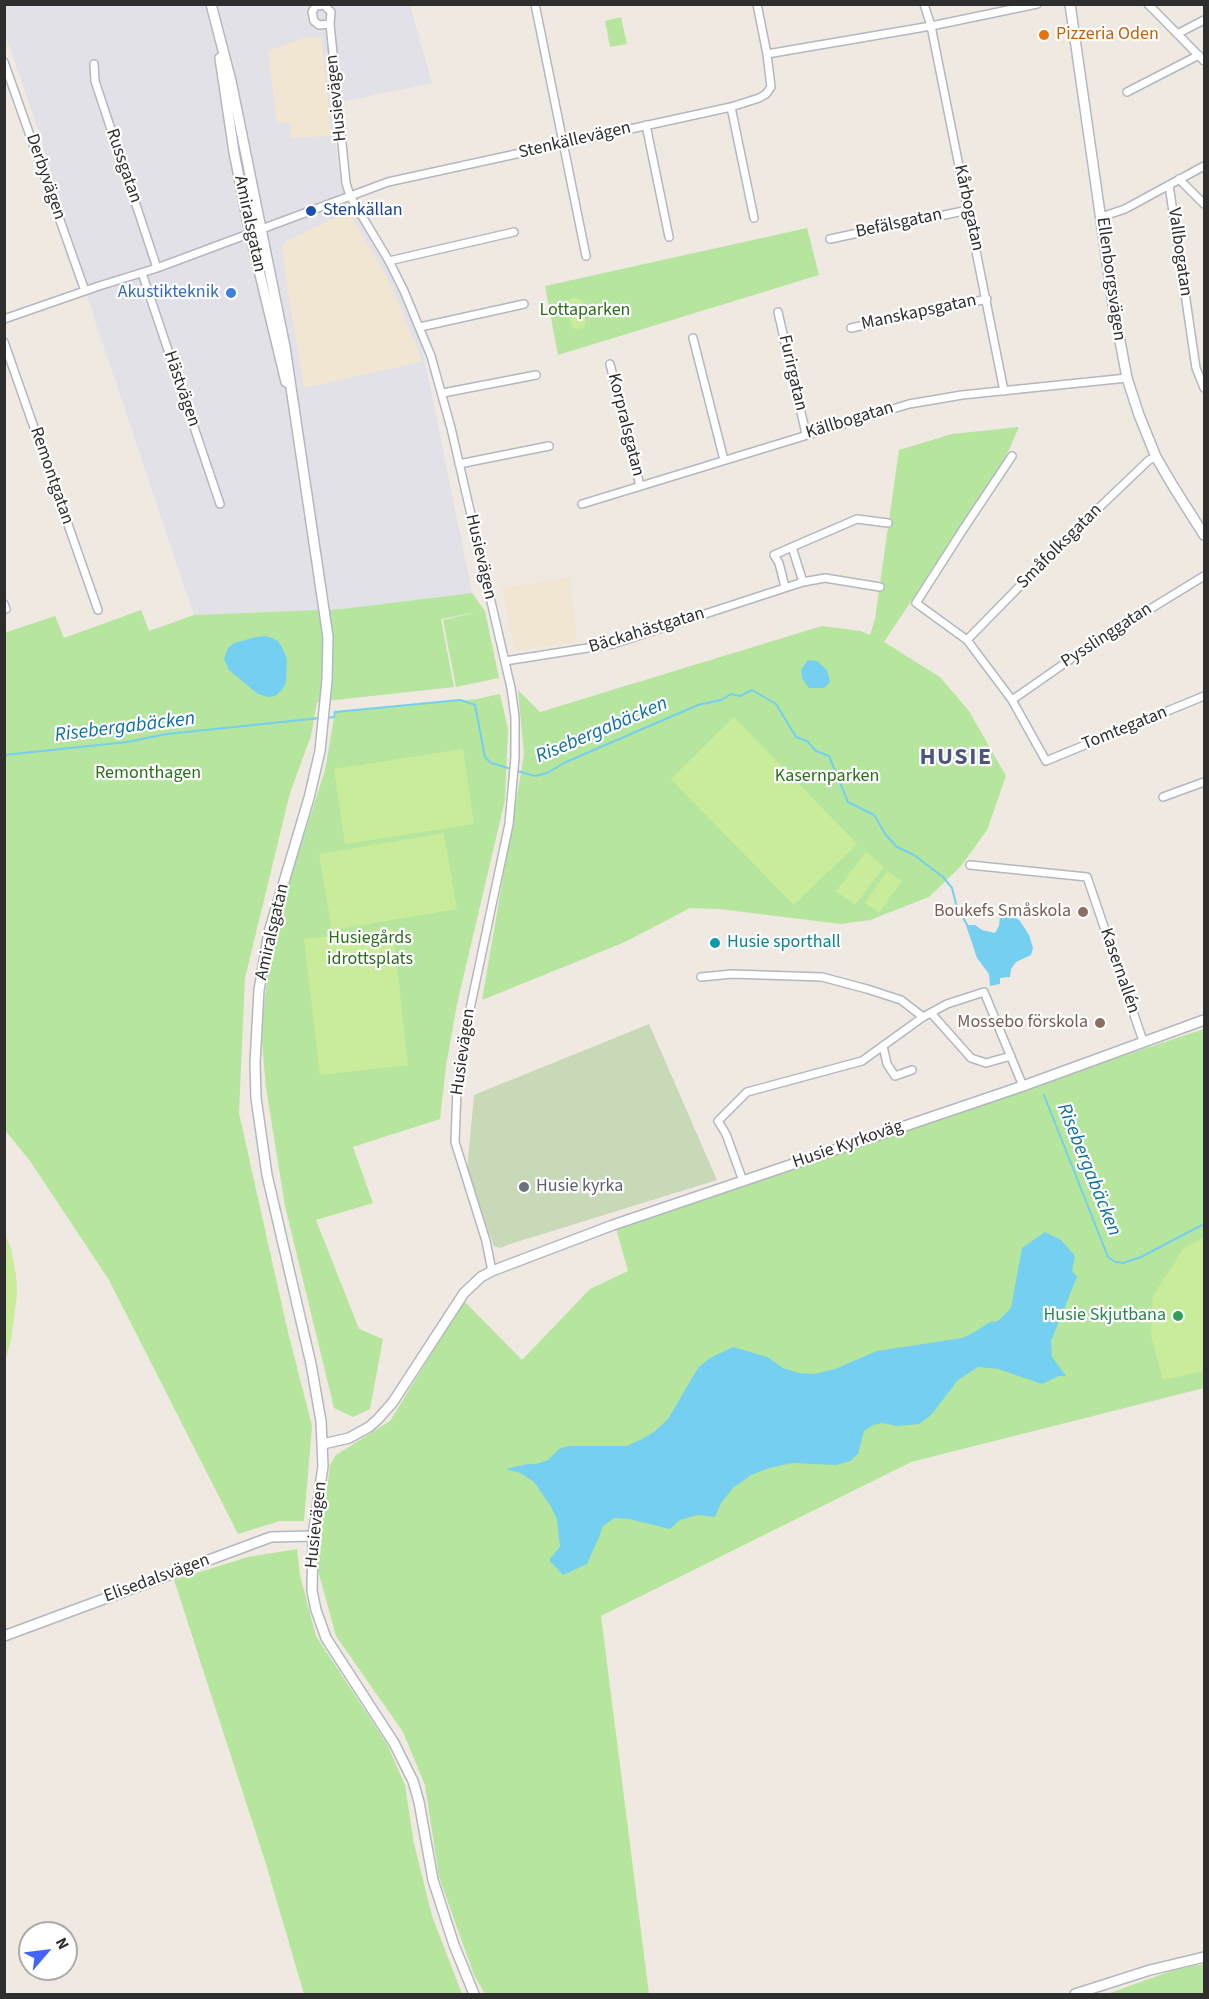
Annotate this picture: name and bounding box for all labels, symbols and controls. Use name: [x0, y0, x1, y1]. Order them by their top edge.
place label: Pizzeria Oden: [1056, 24, 1159, 46]
marker: Pizzeria Oden: [1037, 28, 1051, 42]
street label: Husievägen: [322, 53, 352, 143]
street label: Stenkällevägen: [517, 118, 633, 164]
street label: Russgatan: [100, 126, 146, 206]
street label: Derbyvägen: [20, 131, 70, 223]
street label: Kårbogatan: [948, 163, 988, 253]
street label: Amiralsgatan: [228, 174, 270, 274]
place label: Stenkällan: [323, 200, 403, 222]
marker: Stenkällan: [304, 204, 318, 218]
street label: Befälsgatan: [854, 204, 944, 244]
street label: Vallbogatan: [1162, 206, 1196, 298]
street label: Ellenborgsvägen: [1091, 216, 1129, 342]
place label: Akustikteknik: [118, 282, 219, 304]
marker: Akustikteknik: [224, 286, 238, 300]
street label: Manskapsgatan: [860, 290, 978, 336]
park label: Lottaparken: [540, 300, 630, 322]
street label: Furirgatan: [773, 333, 811, 413]
street label: Hästvägen: [158, 348, 204, 430]
street label: Korpralsgatan: [602, 371, 648, 479]
street label: Källbogatan: [804, 397, 896, 445]
street label: Remontgatan: [24, 424, 78, 528]
street label: Småfolksgatan: [1013, 500, 1107, 594]
street label: Husievägen: [460, 512, 500, 602]
street label: Pysslinggatan: [1058, 599, 1156, 673]
street label: Bäckahästgatan: [587, 603, 707, 659]
water label: Risebergabäcken: [532, 692, 672, 770]
street label: Tomtegatan: [1079, 702, 1171, 756]
water label: Risebergabäcken: [53, 707, 197, 749]
district label: HUSIE: [919, 745, 993, 773]
park label: Remonthagen: [95, 763, 201, 785]
park label: Kasernparken: [775, 766, 879, 788]
street label: Amiralsgatan: [251, 882, 295, 982]
place label: Boukefs Småskola: [934, 901, 1071, 923]
marker: Boukefs Småskola: [1076, 905, 1090, 919]
street label: Kasernallén: [1094, 925, 1144, 1017]
park label: Husiegårds idrottsplats: [327, 928, 413, 970]
place label: Husie sporthall: [727, 932, 841, 954]
marker: Husie sporthall: [708, 936, 722, 950]
street label: Husievägen: [447, 1007, 481, 1097]
place label: Mossebo förskola: [957, 1012, 1088, 1034]
marker: Mossebo förskola: [1093, 1016, 1107, 1030]
water label: Risebergabäcken: [1050, 1100, 1126, 1240]
street label: Husie Kyrkoväg: [790, 1116, 906, 1174]
place label: Husie kyrka: [536, 1176, 623, 1198]
marker: Husie kyrka: [517, 1180, 531, 1194]
place label: Husie Skjutbana: [1044, 1305, 1166, 1327]
marker: Husie Skjutbana: [1171, 1309, 1185, 1323]
street label: Husievägen: [302, 1480, 332, 1570]
street label: Elisedalsvägen: [101, 1550, 213, 1608]
north arrow: [18, 1921, 78, 1981]
text: N: [50, 1934, 74, 1953]

